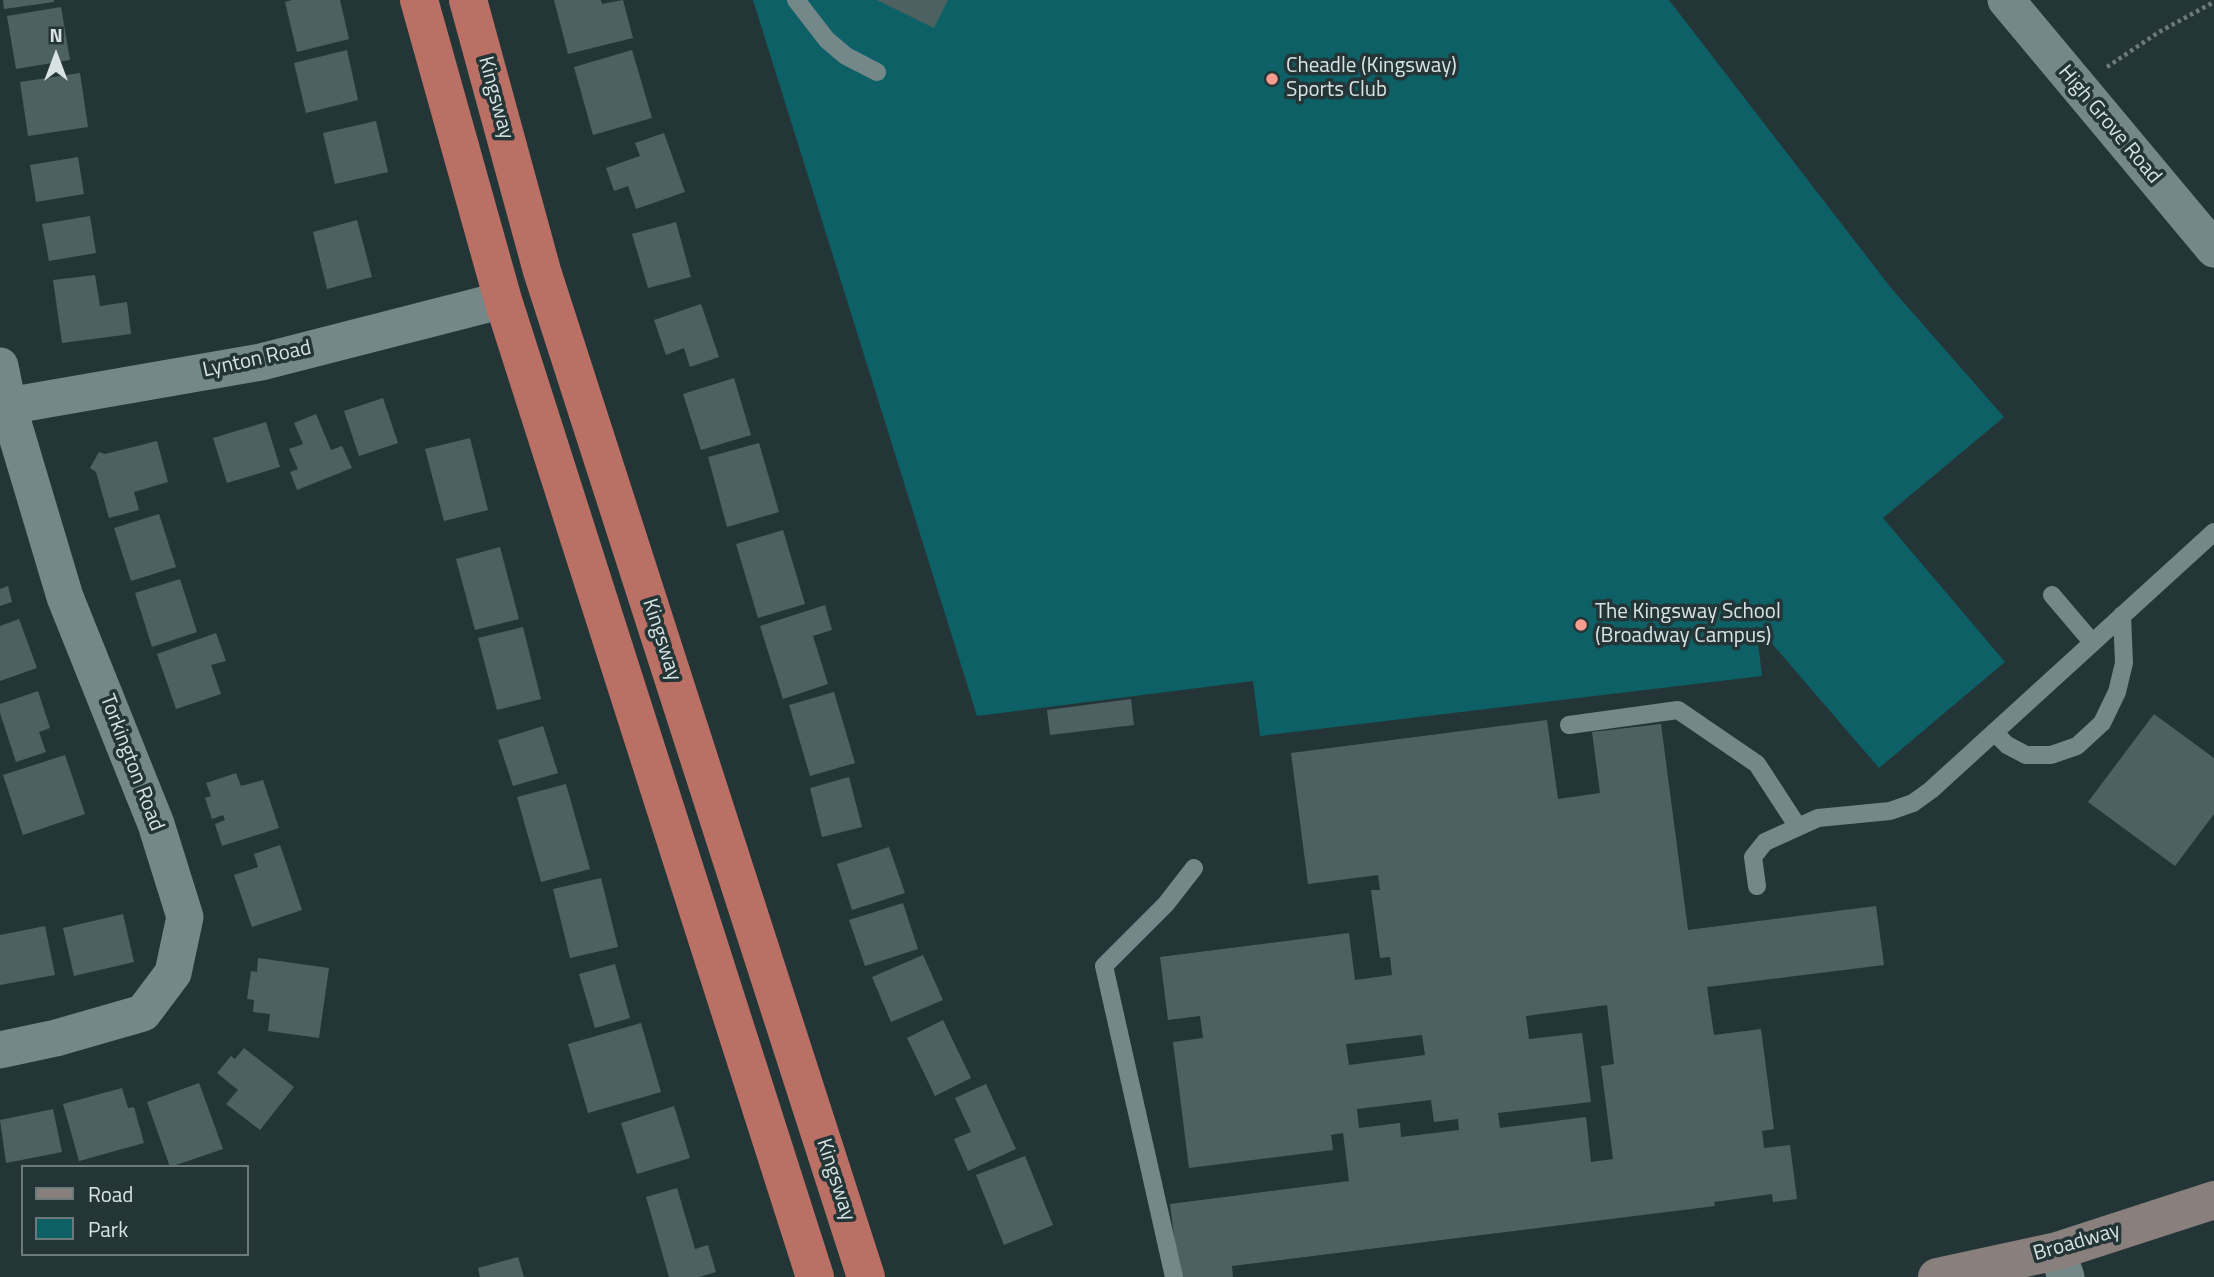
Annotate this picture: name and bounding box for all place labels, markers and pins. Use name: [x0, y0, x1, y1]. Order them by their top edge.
place label: Cheadle (Kingsway) Sports Club: [1286, 54, 1457, 104]
marker: Cheadle (Kingsway) Sports Club: [1264, 71, 1280, 87]
place label: The Kingsway School (Broadway Campus): [1595, 600, 1781, 650]
marker: The Kingsway School (Broadway Campus): [1573, 617, 1589, 633]

